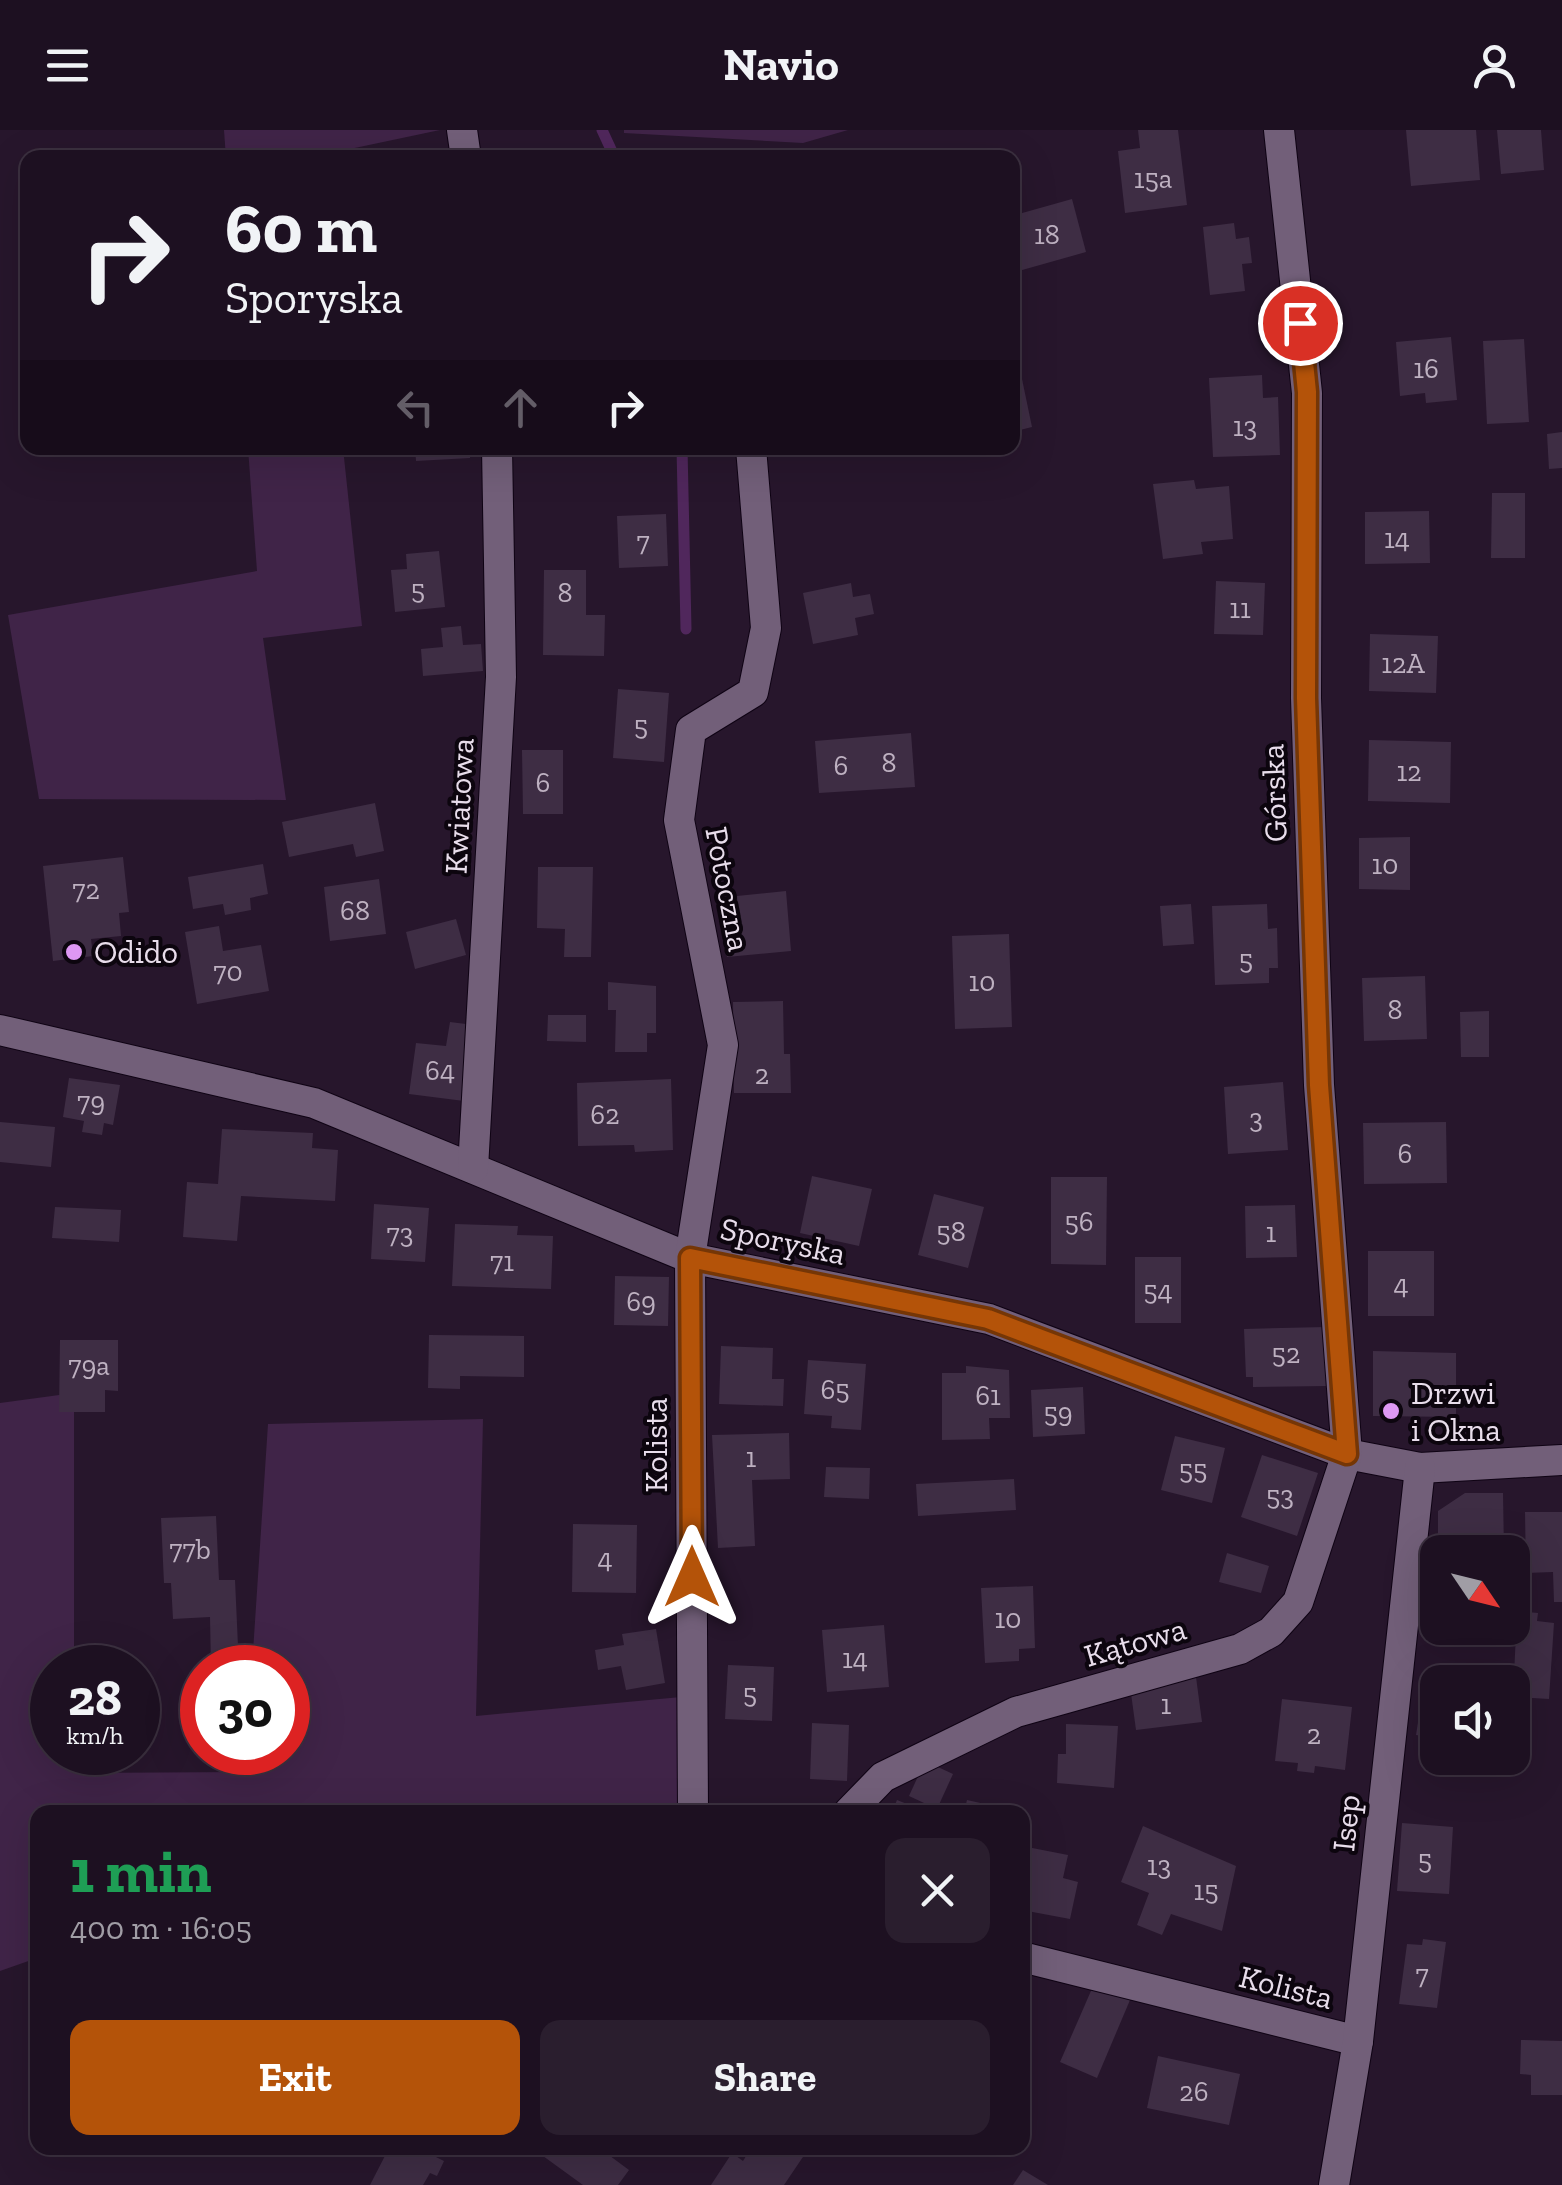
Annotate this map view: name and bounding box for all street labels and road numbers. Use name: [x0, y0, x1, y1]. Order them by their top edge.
street label: Kwiatowa: [436, 737, 482, 875]
street label: Górska: [1253, 743, 1295, 843]
street label: Potoczna: [697, 824, 759, 954]
street label: Sporyska: [717, 1209, 849, 1273]
street label: Kolista: [637, 1397, 675, 1493]
street label: Kątowa: [1080, 1609, 1190, 1675]
street label: Isep: [1324, 1793, 1368, 1853]
street label: Kolista: [1235, 1957, 1337, 2017]

